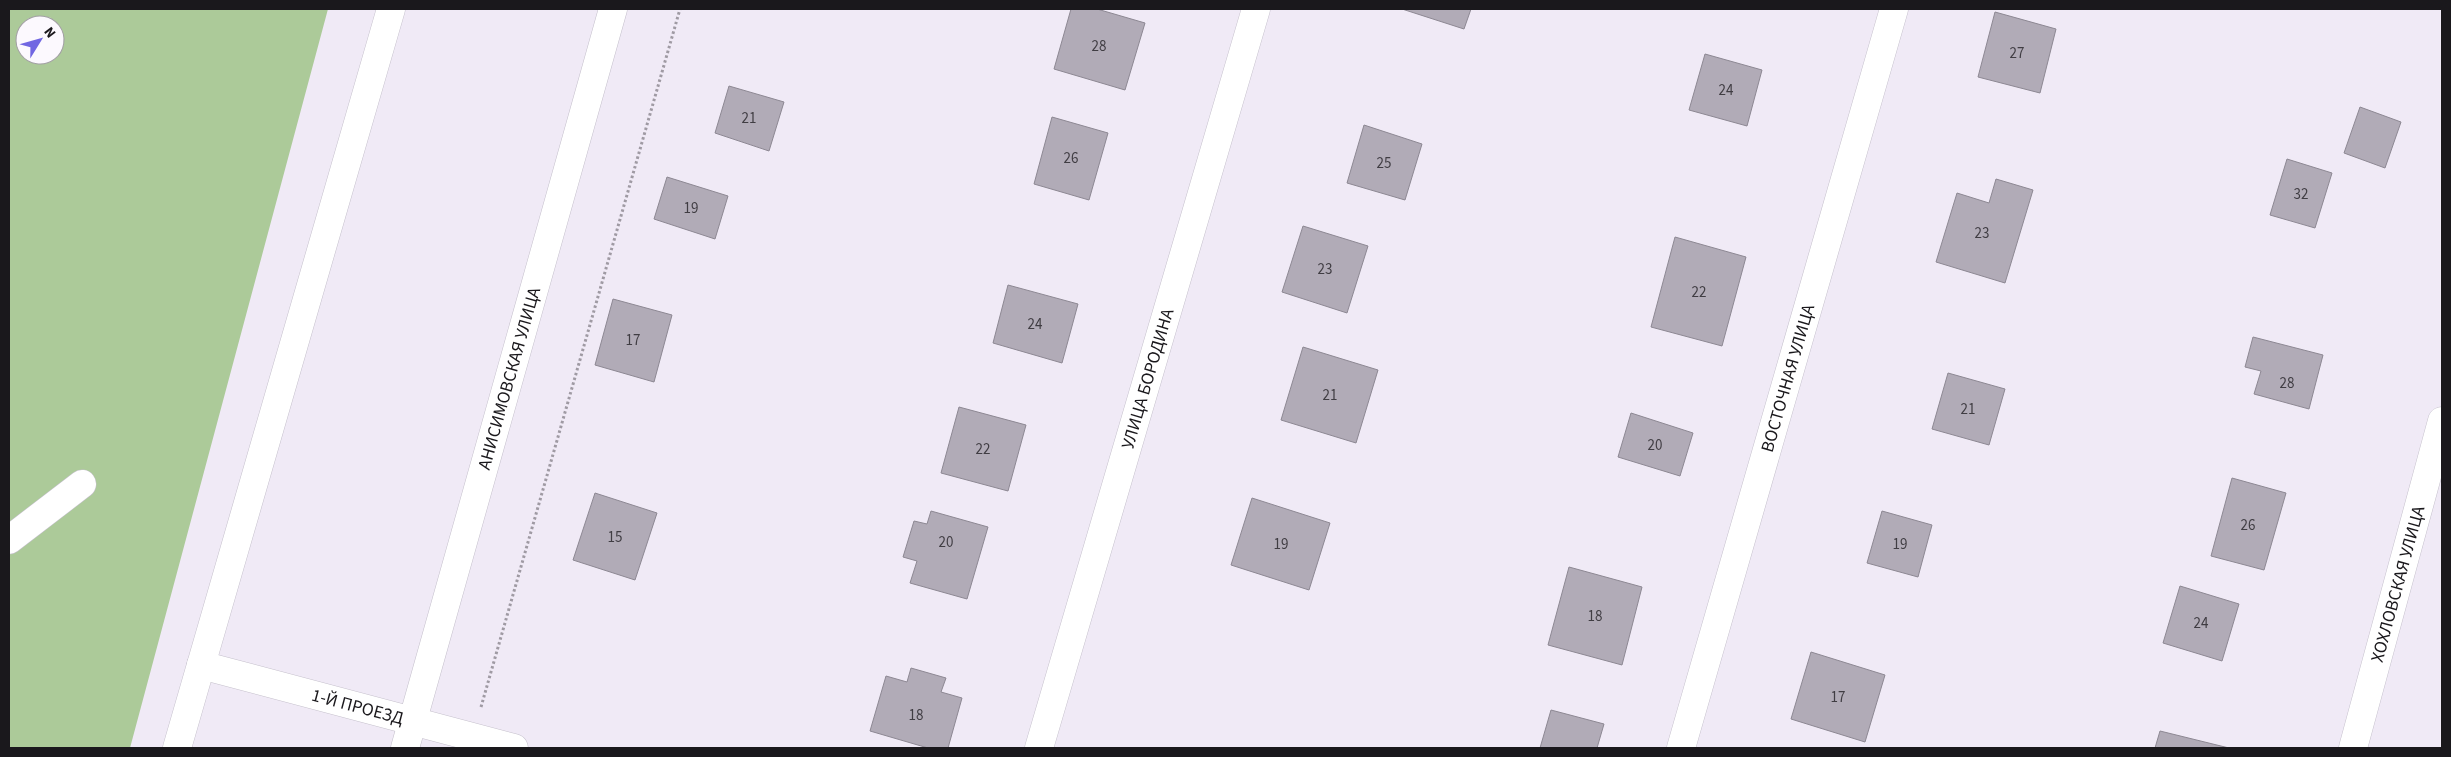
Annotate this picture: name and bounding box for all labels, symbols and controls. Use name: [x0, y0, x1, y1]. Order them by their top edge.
north arrow: [15, 15, 65, 65]
text: N: [39, 23, 60, 43]
house number: 28: [1092, 36, 1106, 57]
house number: 27: [2010, 43, 2024, 64]
house number: 24: [1719, 80, 1734, 101]
house number: 21: [742, 108, 756, 129]
house number: 26: [1064, 148, 1078, 169]
house number: 25: [1377, 153, 1391, 174]
house number: 32: [2294, 184, 2308, 205]
house number: 19: [684, 198, 698, 219]
house number: 23: [1975, 223, 1989, 244]
house number: 23: [1318, 259, 1332, 280]
house number: 22: [1692, 282, 1706, 303]
street label: АНИСИМОВСКАЯ УЛИЦА: [471, 284, 547, 472]
street label: ВОСТОЧНАЯ УЛИЦА: [1754, 301, 1821, 455]
street label: УЛИЦА БОРОДИНА: [1115, 305, 1180, 452]
house number: 24: [1028, 314, 1043, 335]
house number: 17: [626, 330, 640, 351]
house number: 28: [2280, 373, 2294, 394]
house number: 21: [1323, 385, 1337, 406]
house number: 21: [1961, 399, 1975, 420]
house number: 20: [1648, 435, 1662, 456]
house number: 22: [976, 439, 990, 460]
street label: ХОХЛОВСКАЯ УЛИЦА: [2364, 503, 2431, 665]
house number: 26: [2241, 515, 2255, 536]
house number: 15: [608, 527, 622, 548]
house number: 20: [939, 532, 953, 553]
house number: 19: [1274, 534, 1288, 555]
house number: 19: [1893, 534, 1907, 555]
house number: 18: [1588, 606, 1602, 627]
house number: 24: [2194, 613, 2209, 634]
street label: 1-Й ПРОЕЗД: [309, 682, 407, 731]
house number: 17: [1831, 687, 1845, 708]
house number: 18: [909, 705, 923, 726]

